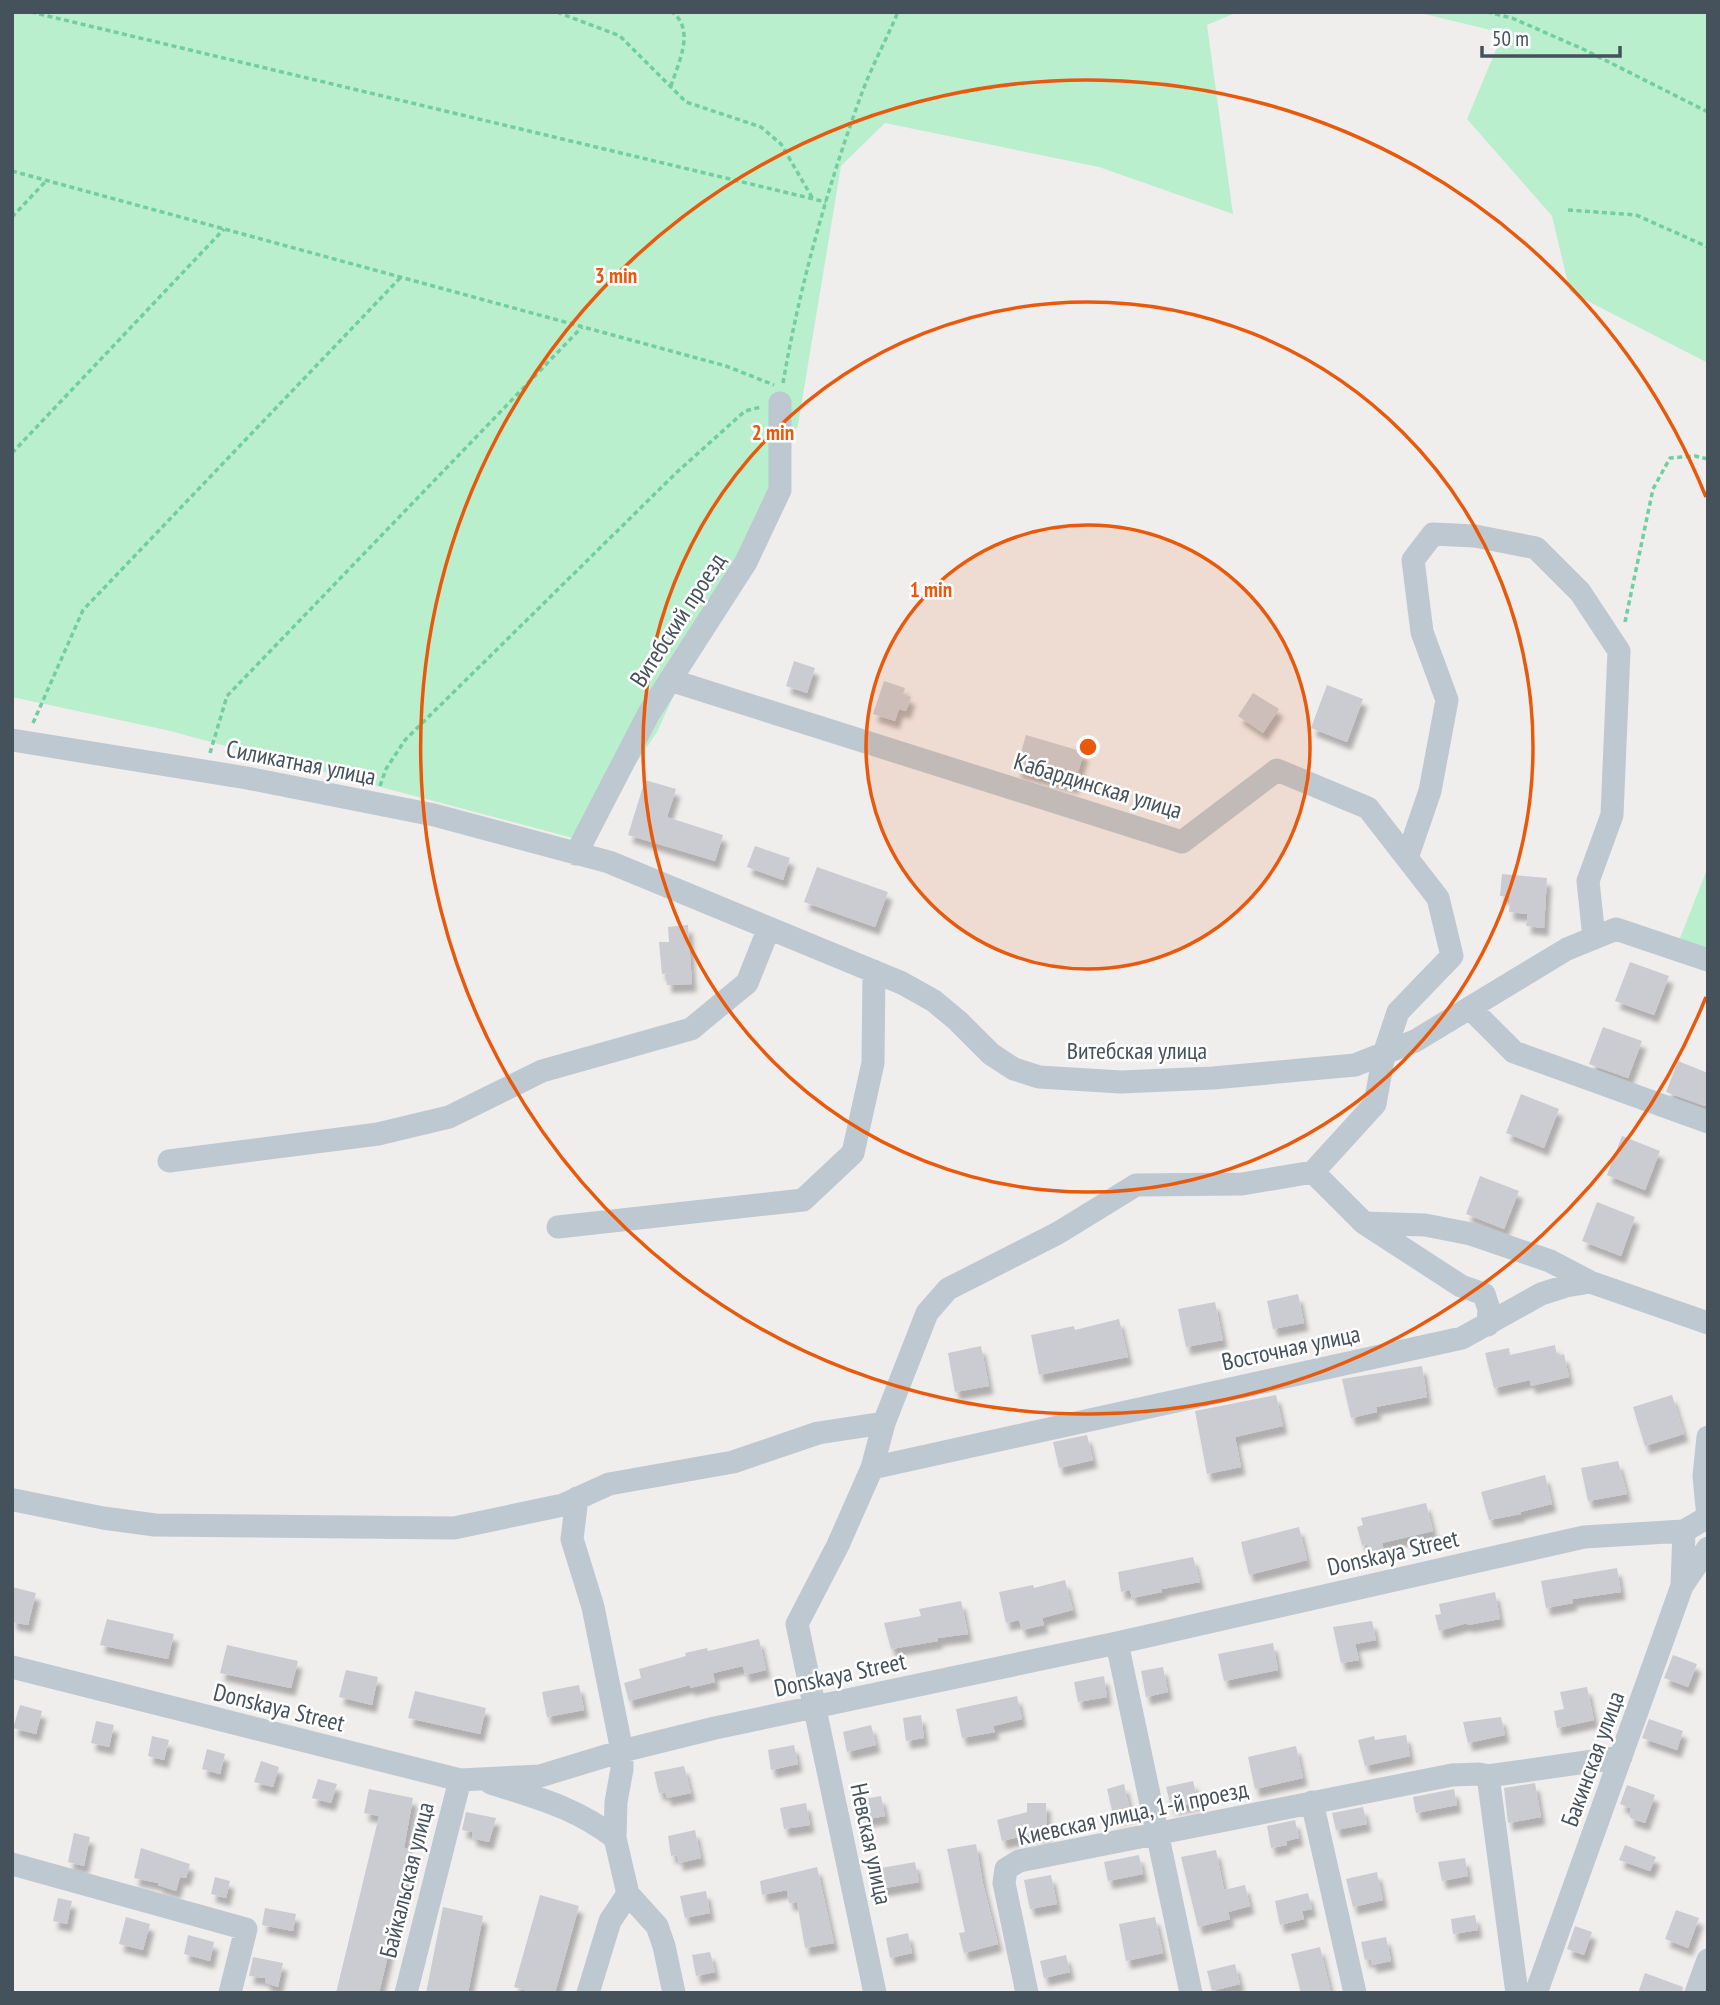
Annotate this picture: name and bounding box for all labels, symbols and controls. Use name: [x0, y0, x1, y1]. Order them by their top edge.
scale bar: [1482, 14, 1620, 58]
text: 50 m: [1492, 25, 1529, 52]
text: 3 min: [595, 262, 637, 289]
text: 2 min: [752, 419, 794, 446]
street label: Витебский проезд: [623, 547, 733, 693]
text: 1 min: [910, 576, 952, 603]
street label: Силикатная улица: [224, 733, 379, 792]
centre of rings: [1076, 735, 1100, 759]
street label: Кабардинская улица: [1010, 745, 1186, 826]
street label: Витебская улица: [1067, 1035, 1207, 1066]
street label: Восточная улица: [1219, 1318, 1363, 1377]
street label: Donskaya Street: [1324, 1522, 1462, 1583]
street label: Donskaya Street: [771, 1645, 909, 1704]
street label: Donskaya Street: [210, 1676, 348, 1739]
street label: Бакинская улица: [1554, 1687, 1631, 1831]
street label: Киевская улица, 1-й проезд: [1015, 1773, 1251, 1852]
street label: Невская улица: [844, 1780, 899, 1907]
street label: Байкальская улица: [372, 1799, 441, 1961]

